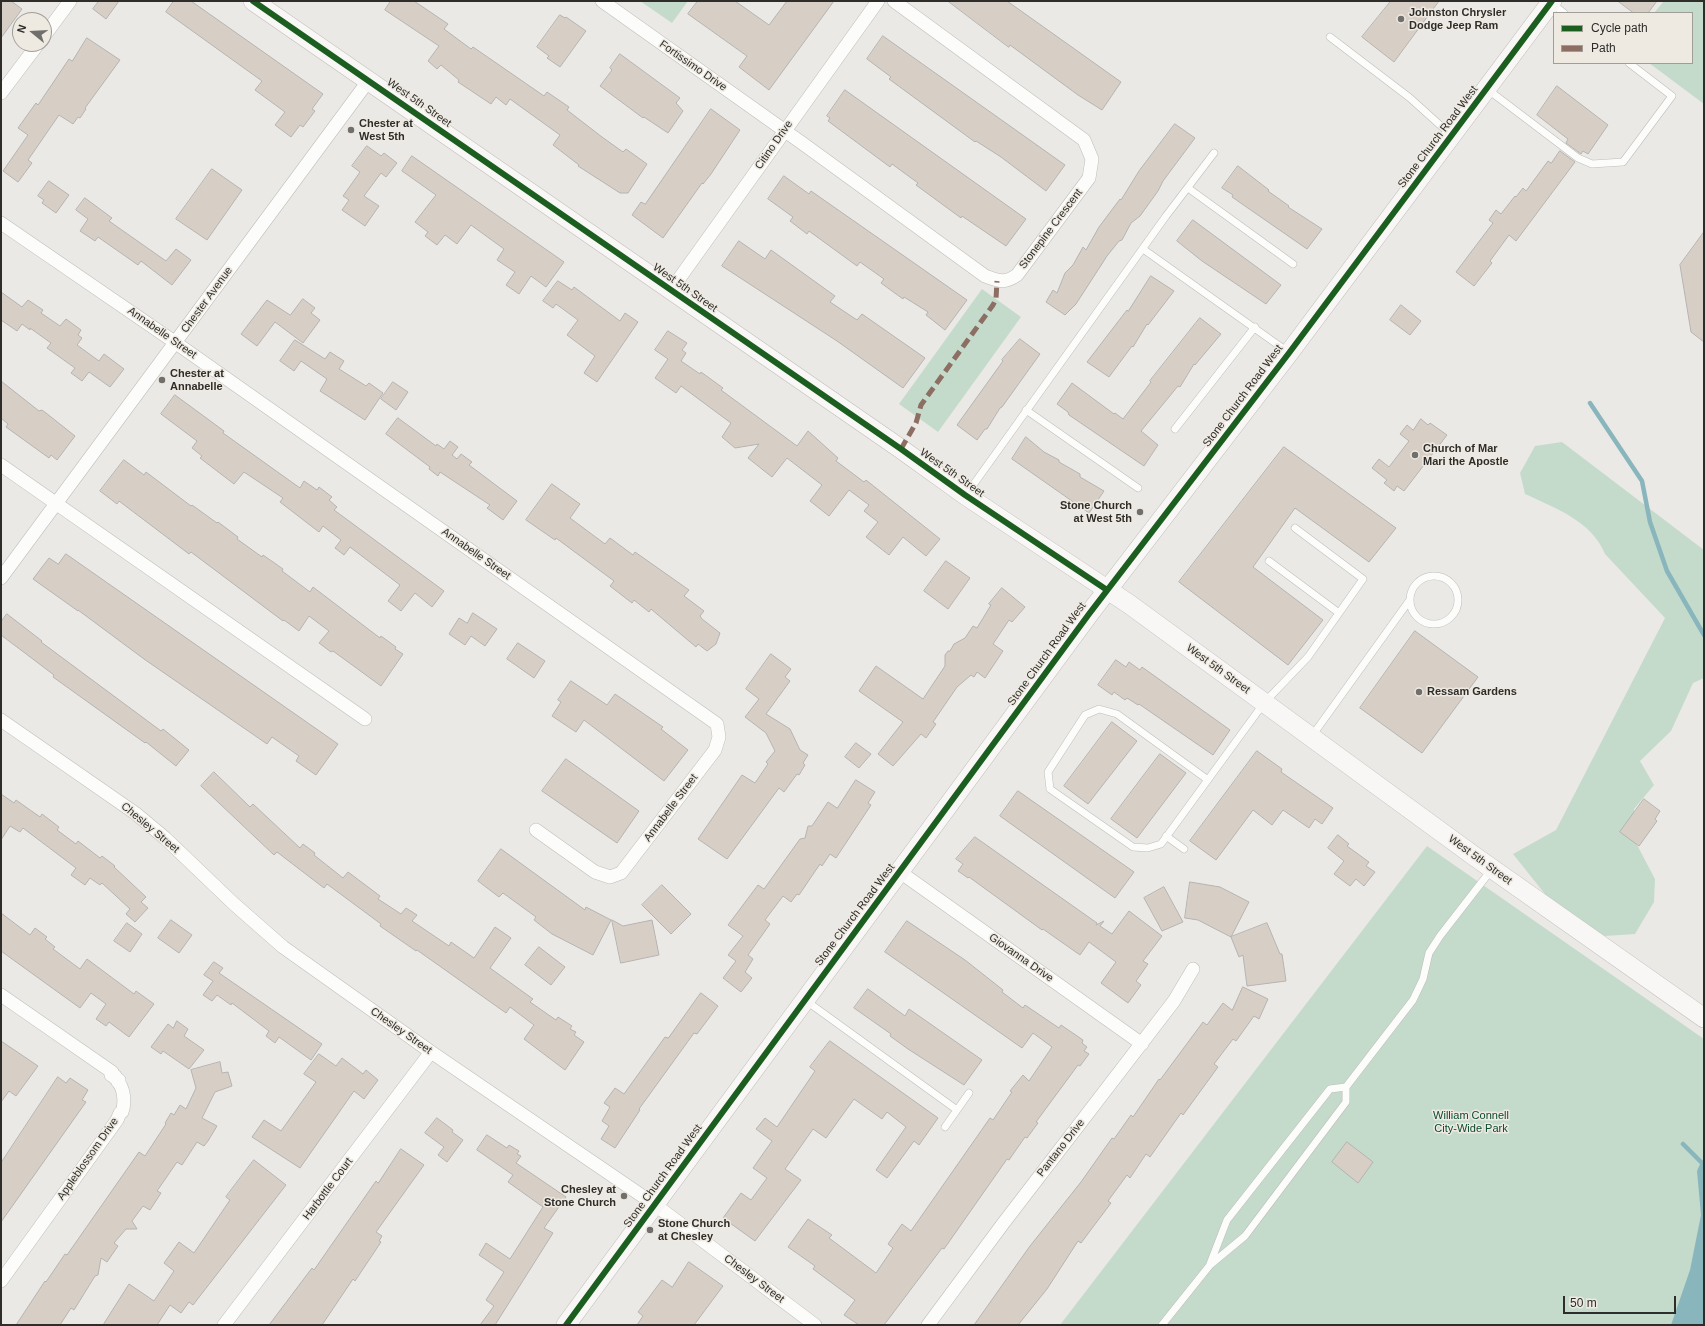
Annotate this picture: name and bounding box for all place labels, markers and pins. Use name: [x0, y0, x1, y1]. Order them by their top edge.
place label: Johnston Chrysler Dodge Jeep Ram: [1409, 6, 1506, 32]
marker: Johnston Chrysler Dodge Jeep Ram: [1396, 14, 1406, 24]
place label: Chester at West 5th: [359, 117, 413, 143]
marker: Chester at West 5th: [346, 125, 356, 135]
place label: Chester at Annabelle: [170, 367, 224, 393]
marker: Chester at Annabelle: [157, 375, 167, 385]
place label: Church of Mar Mari the Apostle: [1423, 442, 1509, 468]
marker: Church of Mar Mari the Apostle: [1410, 450, 1420, 460]
place label: Stone Church at West 5th: [1060, 499, 1132, 525]
marker: Stone Church at West 5th: [1135, 507, 1145, 517]
place label: Ressam Gardens: [1427, 685, 1517, 699]
marker: Ressam Gardens: [1414, 687, 1424, 697]
place label: Chesley at Stone Church: [544, 1183, 616, 1209]
marker: Chesley at Stone Church: [619, 1191, 629, 1201]
place label: Stone Church at Chesley: [658, 1217, 730, 1243]
marker: Stone Church at Chesley: [645, 1225, 655, 1235]

